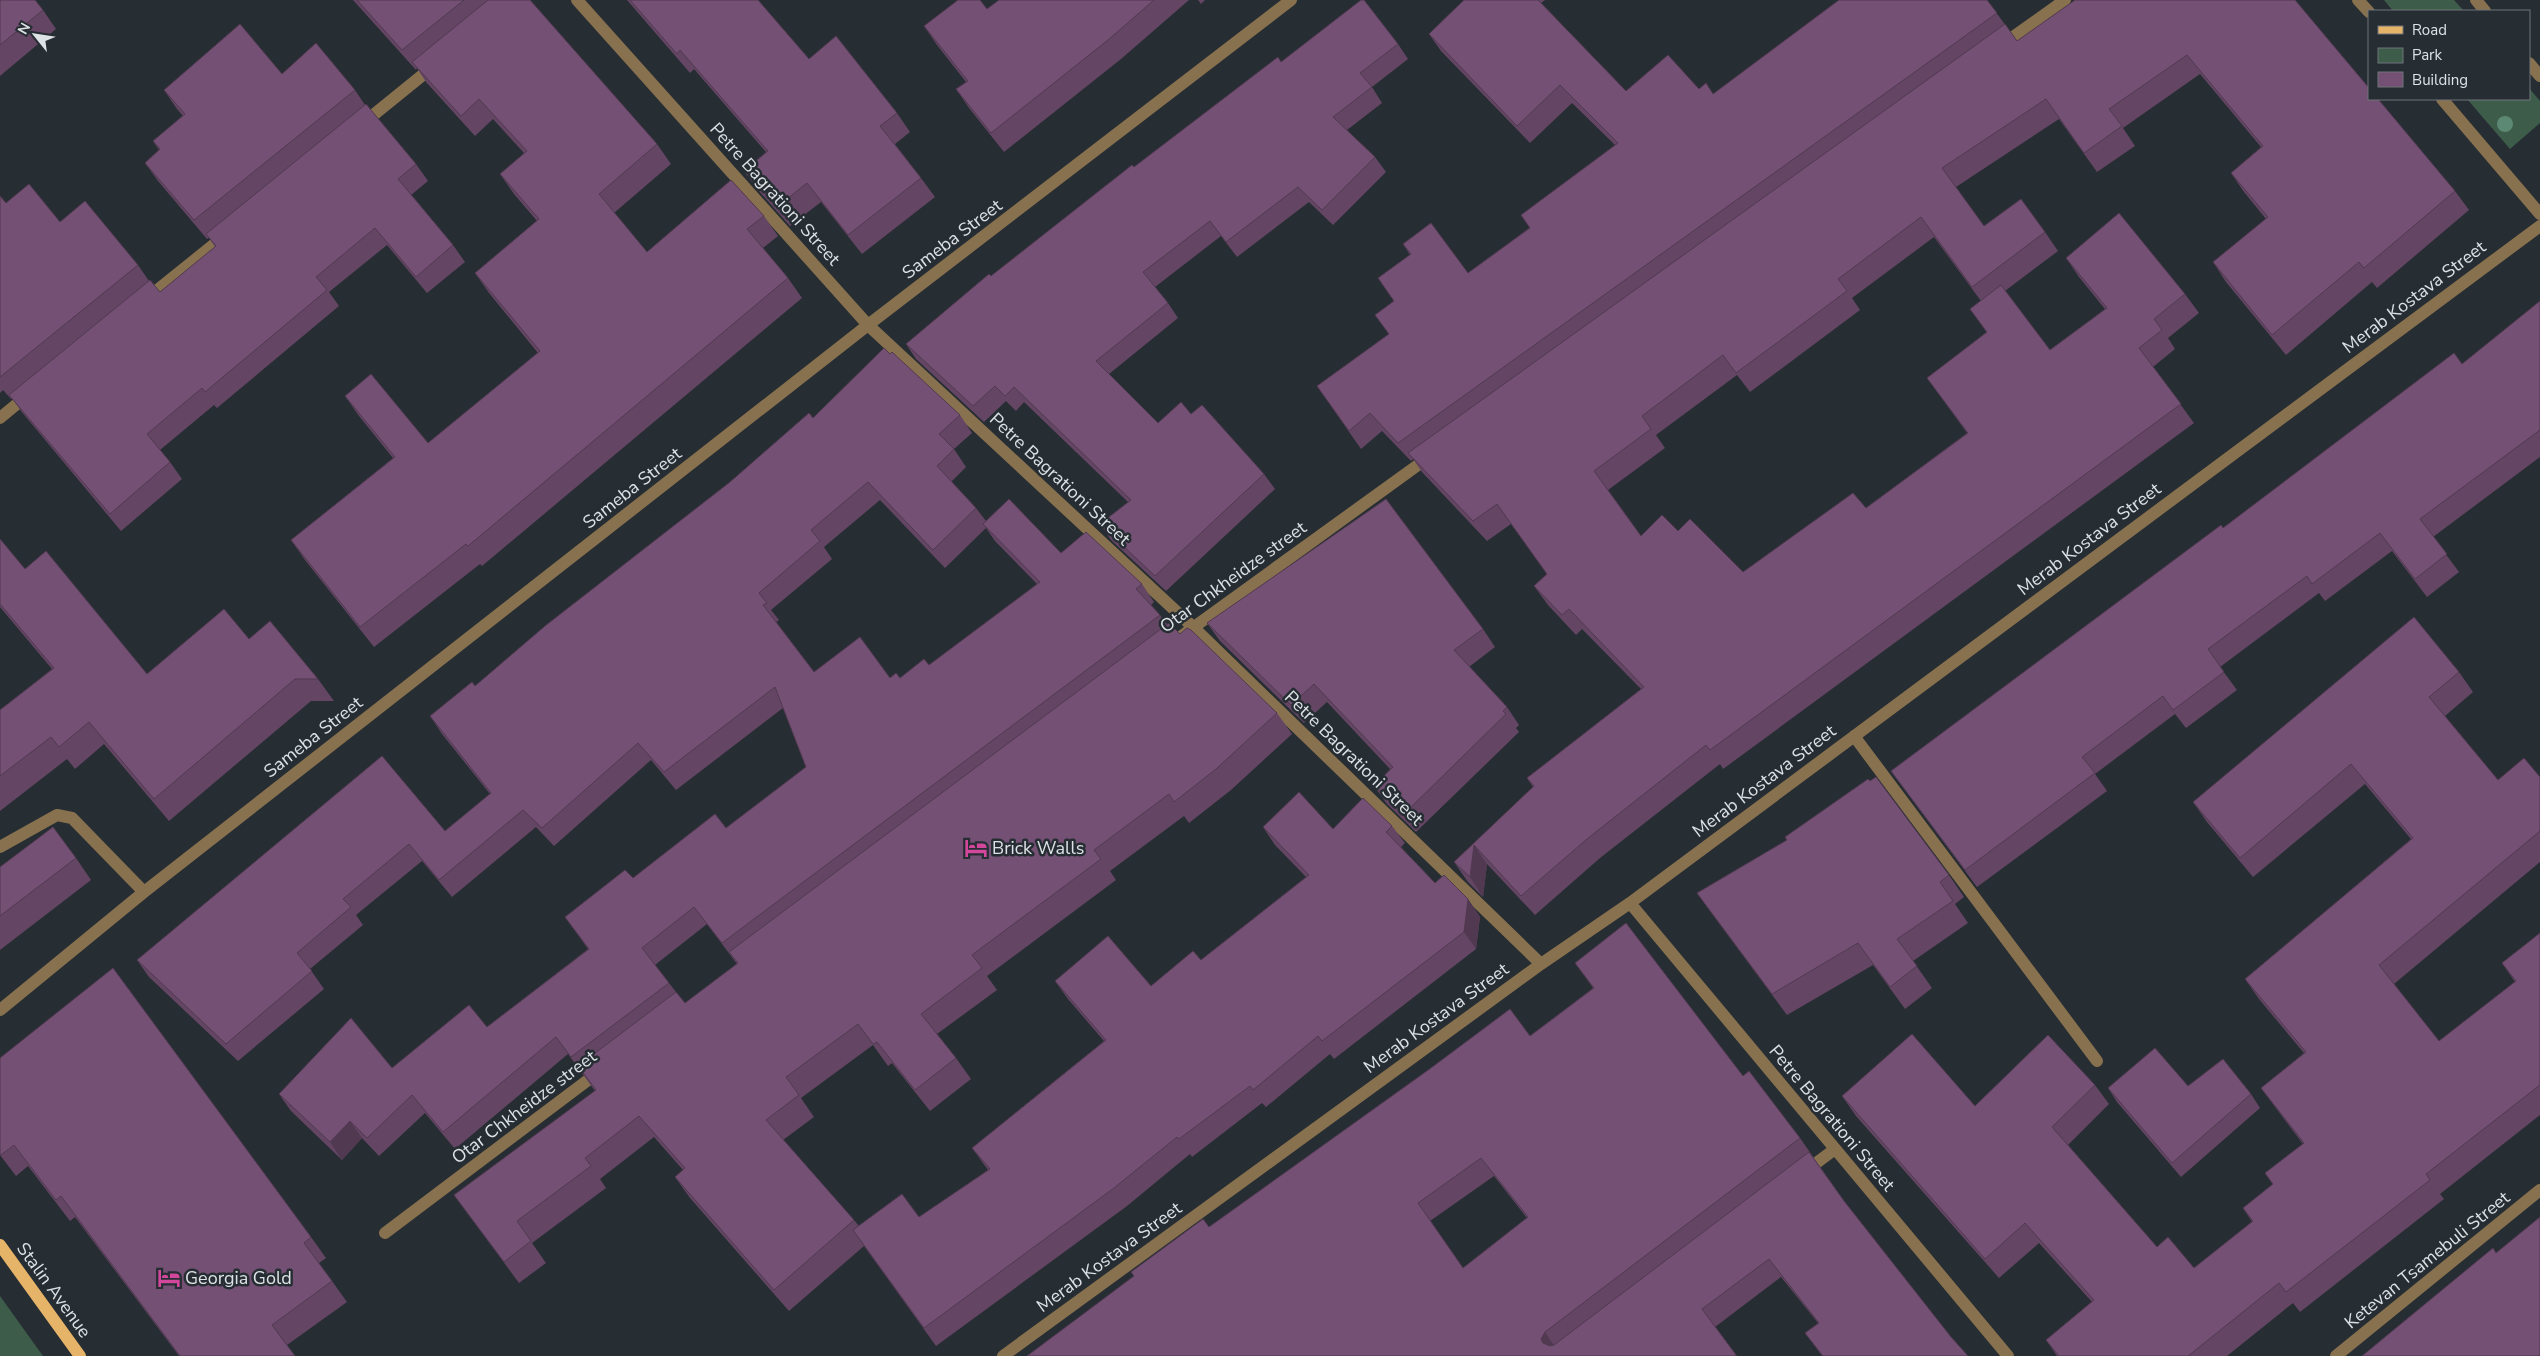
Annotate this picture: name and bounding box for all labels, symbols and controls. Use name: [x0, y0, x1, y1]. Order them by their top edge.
north arrow: [10, 10, 60, 60]
legend: [2368, 10, 2530, 100]
text: N: [13, 19, 35, 38]
text: Road: [2412, 20, 2447, 40]
text: Park: [2412, 45, 2442, 65]
text: Building: [2412, 70, 2468, 90]
street label: Petre Bagrationi Street: [704, 118, 846, 271]
street label: Sameba Street: [897, 193, 1007, 285]
street label: Merab Kostava Street: [2337, 235, 2491, 359]
street label: Petre Bagrationi Street: [984, 407, 1136, 551]
street label: Sameba Street: [578, 441, 687, 534]
street label: Merab Kostava Street: [2012, 477, 2166, 601]
street label: Otar Chkheidze street: [1155, 515, 1312, 638]
street label: Petre Bagrationi Street: [1279, 685, 1429, 831]
street label: Sameba Street: [259, 690, 368, 783]
street label: Merab Kostava Street: [1687, 719, 1841, 843]
hotel icon: Brick Walls: [963, 835, 989, 861]
place label: Brick Walls: [992, 836, 1084, 860]
street label: Merab Kostava Street: [1359, 957, 1514, 1079]
street label: Petre Bagrationi Street: [1764, 1040, 1901, 1197]
street label: Otar Chkheidze street: [447, 1044, 602, 1169]
street label: Ketevan Tsamebuli Street: [2339, 1185, 2515, 1334]
street label: Merab Kostava Street: [1032, 1196, 1187, 1318]
street label: Stalin Avenue: [11, 1237, 97, 1343]
hotel icon: Georgia Gold: [156, 1265, 182, 1291]
place label: Georgia Gold: [185, 1266, 292, 1290]

